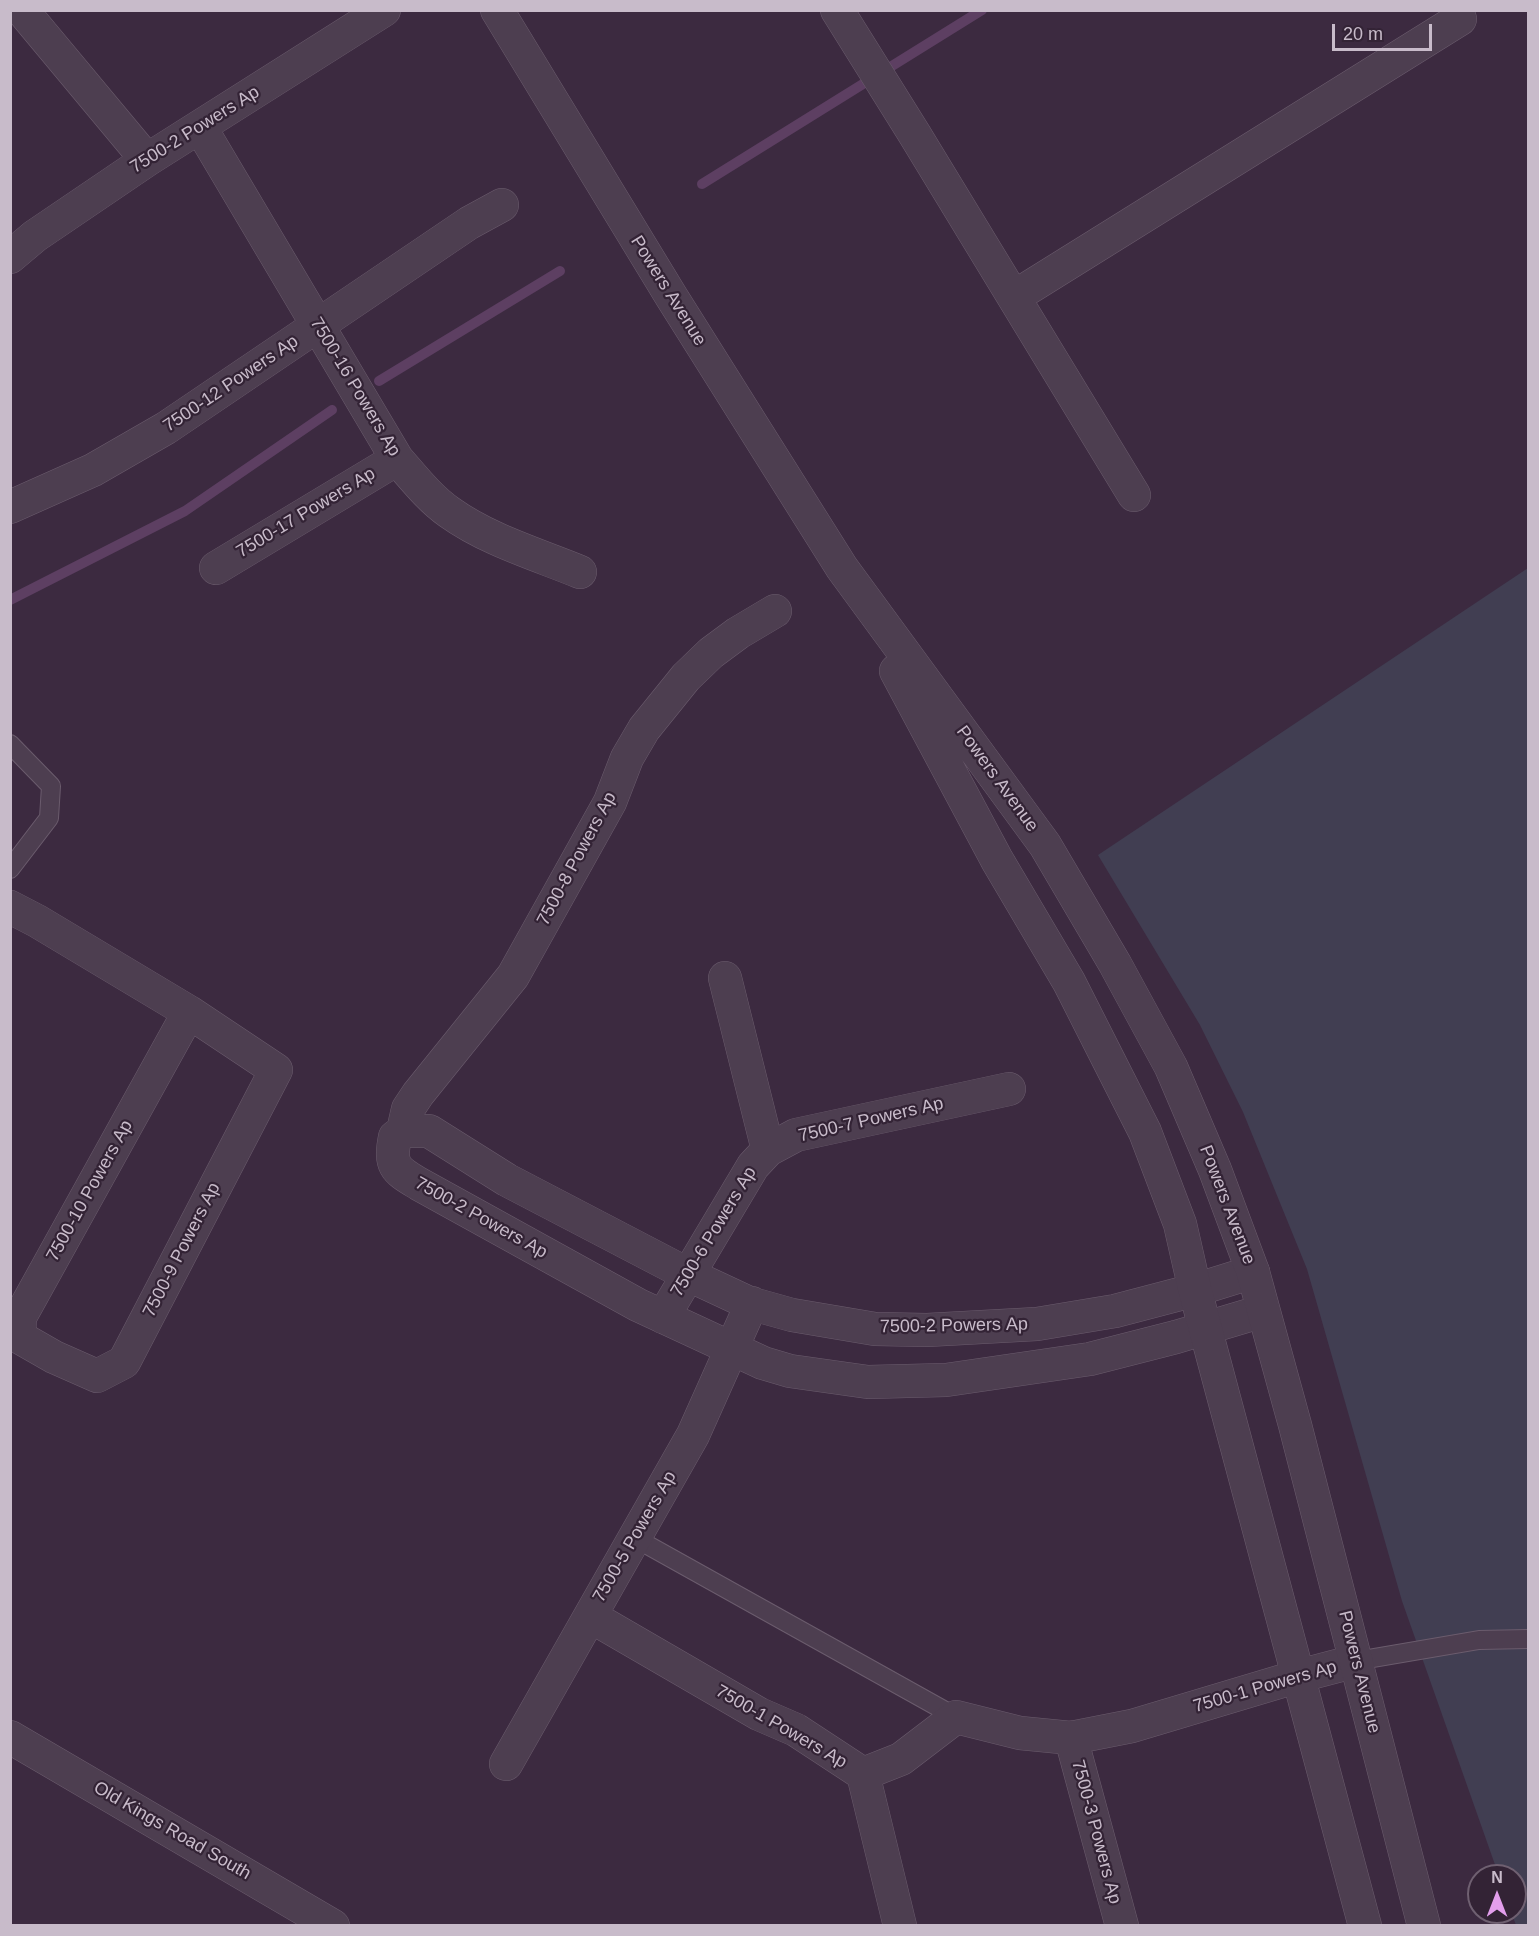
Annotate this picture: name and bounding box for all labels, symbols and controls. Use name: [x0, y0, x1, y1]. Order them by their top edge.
scale bar: [1335, 12, 1436, 50]
text: 20 m: [1343, 24, 1383, 44]
street label: 7500-2 Powers Ap: [126, 82, 264, 178]
street label: Powers Avenue: [626, 232, 710, 350]
street label: 7500-16 Powers Ap: [305, 314, 405, 460]
street label: 7500-12 Powers Ap: [159, 331, 303, 437]
street label: 7500-17 Powers Ap: [233, 463, 379, 563]
street label: Powers Avenue: [951, 722, 1043, 836]
street label: 7500-8 Powers Ap: [533, 789, 621, 929]
street label: 7500-7 Powers Ap: [796, 1093, 946, 1147]
street label: 7500-10 Powers Ap: [42, 1117, 138, 1265]
street label: Powers Avenue: [1194, 1142, 1260, 1268]
street label: 7500-6 Powers Ap: [667, 1163, 761, 1301]
street label: 7500-2 Powers Ap: [411, 1173, 551, 1263]
street label: 7500-9 Powers Ap: [139, 1179, 225, 1321]
street label: 7500-2 Powers Ap: [880, 1314, 1028, 1338]
street label: 7500-5 Powers Ap: [589, 1467, 681, 1607]
street label: Powers Avenue: [1333, 1608, 1385, 1736]
street label: 7500-1 Powers Ap: [1191, 1656, 1339, 1718]
street label: 7500-1 Powers Ap: [711, 1681, 851, 1773]
street label: 7500-3 Powers Ap: [1066, 1758, 1126, 1906]
street label: Old Kings Road South: [89, 1777, 255, 1885]
north arrow: [1467, 1864, 1527, 1924]
text: N: [1491, 1869, 1503, 1886]

